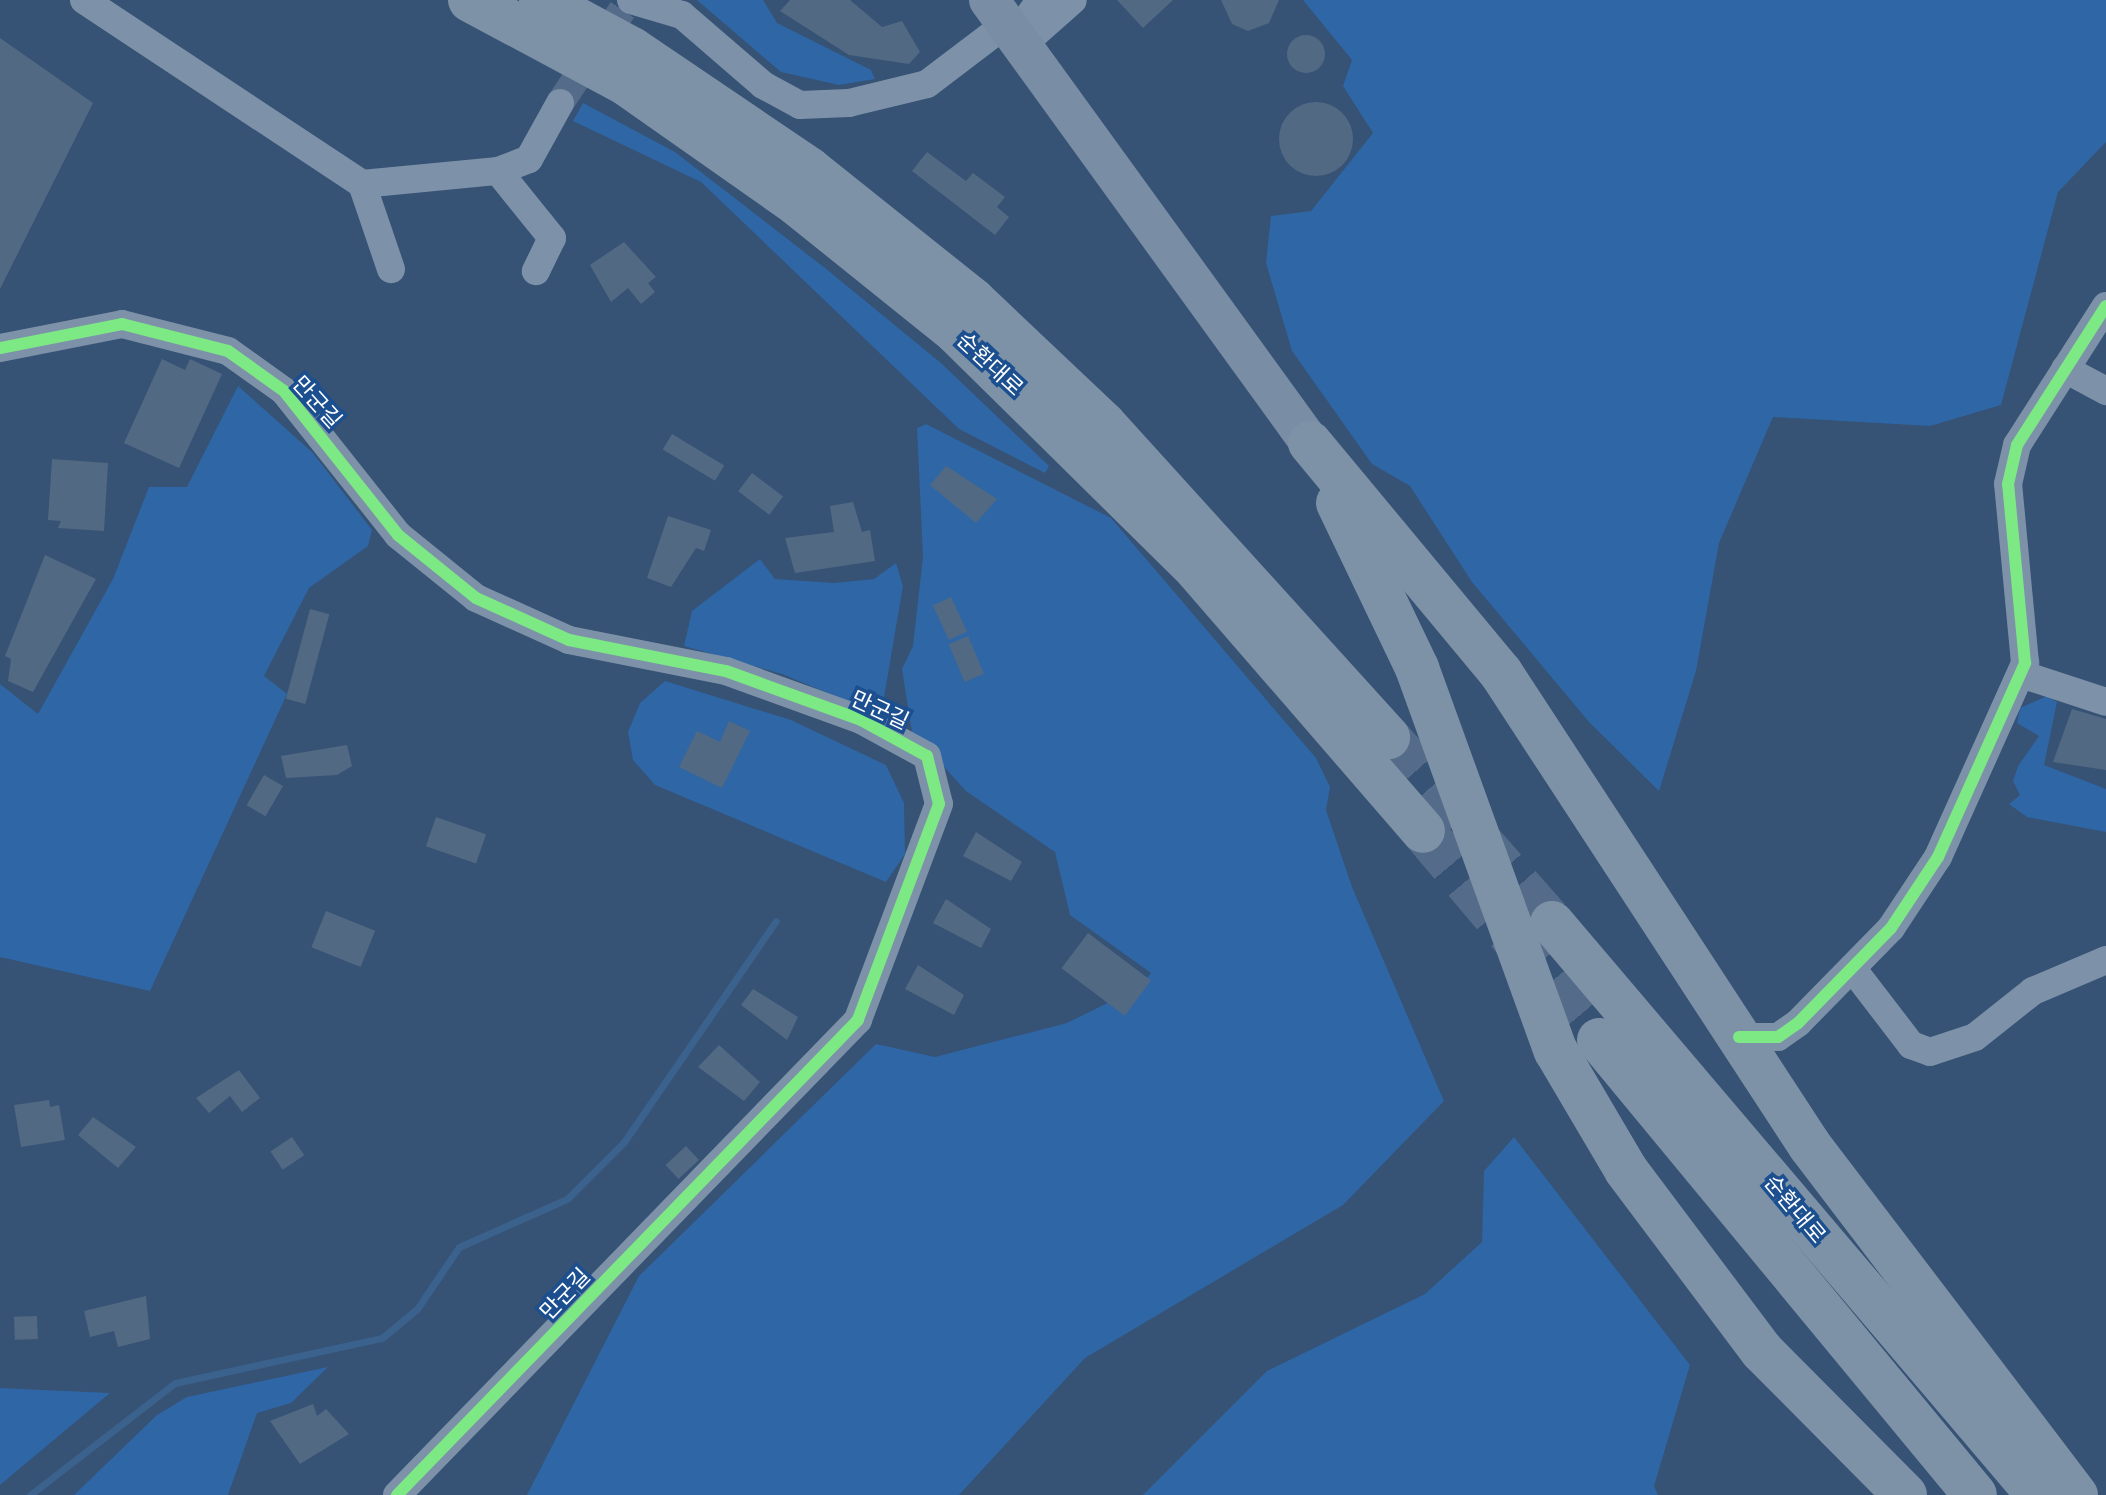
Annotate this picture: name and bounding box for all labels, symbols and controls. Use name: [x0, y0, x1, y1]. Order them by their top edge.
street label: 순환대로: [951, 327, 1029, 401]
street label: 만군길: [287, 371, 347, 433]
street label: 만군길: [847, 685, 913, 735]
street label: 순환대로: [1759, 1170, 1831, 1248]
street label: 만군길: [534, 1263, 596, 1325]

